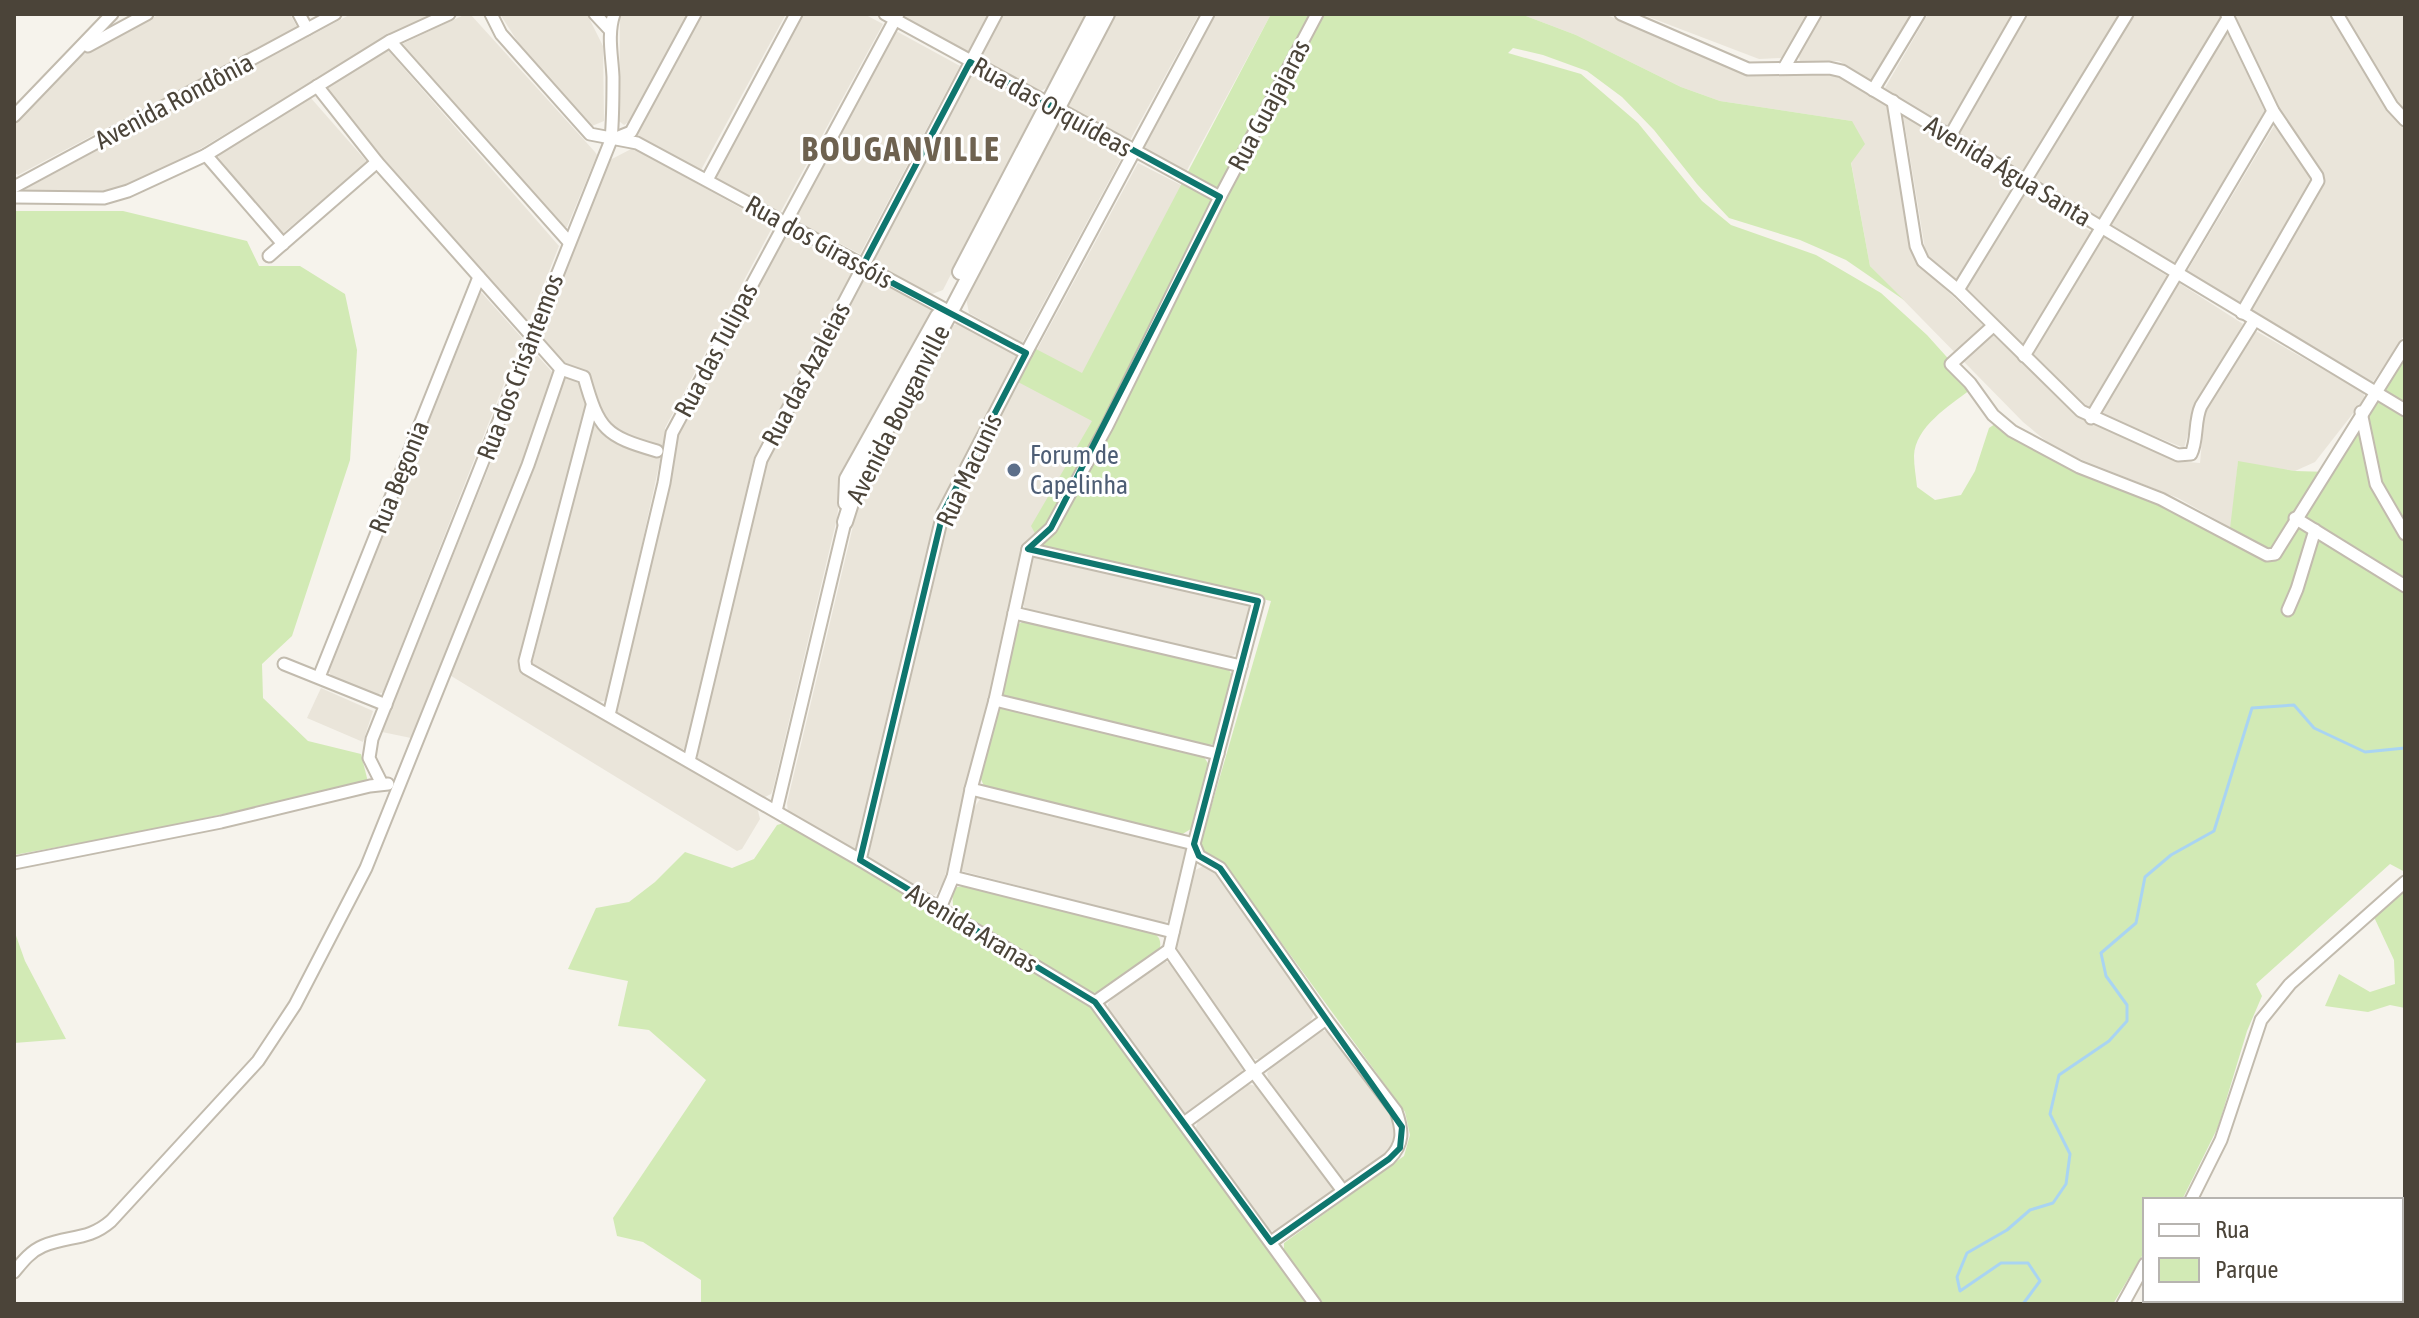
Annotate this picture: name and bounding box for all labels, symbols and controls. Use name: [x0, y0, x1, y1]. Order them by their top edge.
street label: Rua Guajajaras: [1222, 34, 1316, 176]
street label: Avenida Rondônia: [90, 47, 258, 155]
street label: Rua das Orquídeas: [967, 51, 1137, 163]
street label: Avenida Água Santa: [1919, 109, 2097, 233]
district label: BOUGANVILLE: [802, 129, 1000, 168]
street label: Rua dos Girassóis: [740, 189, 898, 295]
street label: Rua dos Crisântemos: [471, 270, 569, 464]
street label: Rua das Tulipas: [668, 278, 764, 422]
street label: Rua das Azaleias: [756, 297, 856, 451]
street label: Avenida Bouganville: [840, 320, 956, 508]
street label: Rua Macunis: [930, 409, 1008, 531]
street label: Rua Begonia: [363, 416, 435, 538]
place label: Forum de Capelinha: [1030, 440, 1128, 500]
marker: Forum de Capelinha: [1005, 461, 1023, 479]
street label: Avenida Aranas: [901, 877, 1043, 979]
legend: [2143, 1198, 2403, 1302]
text: Rua: [2215, 1216, 2250, 1243]
text: Parque: [2215, 1256, 2278, 1283]

